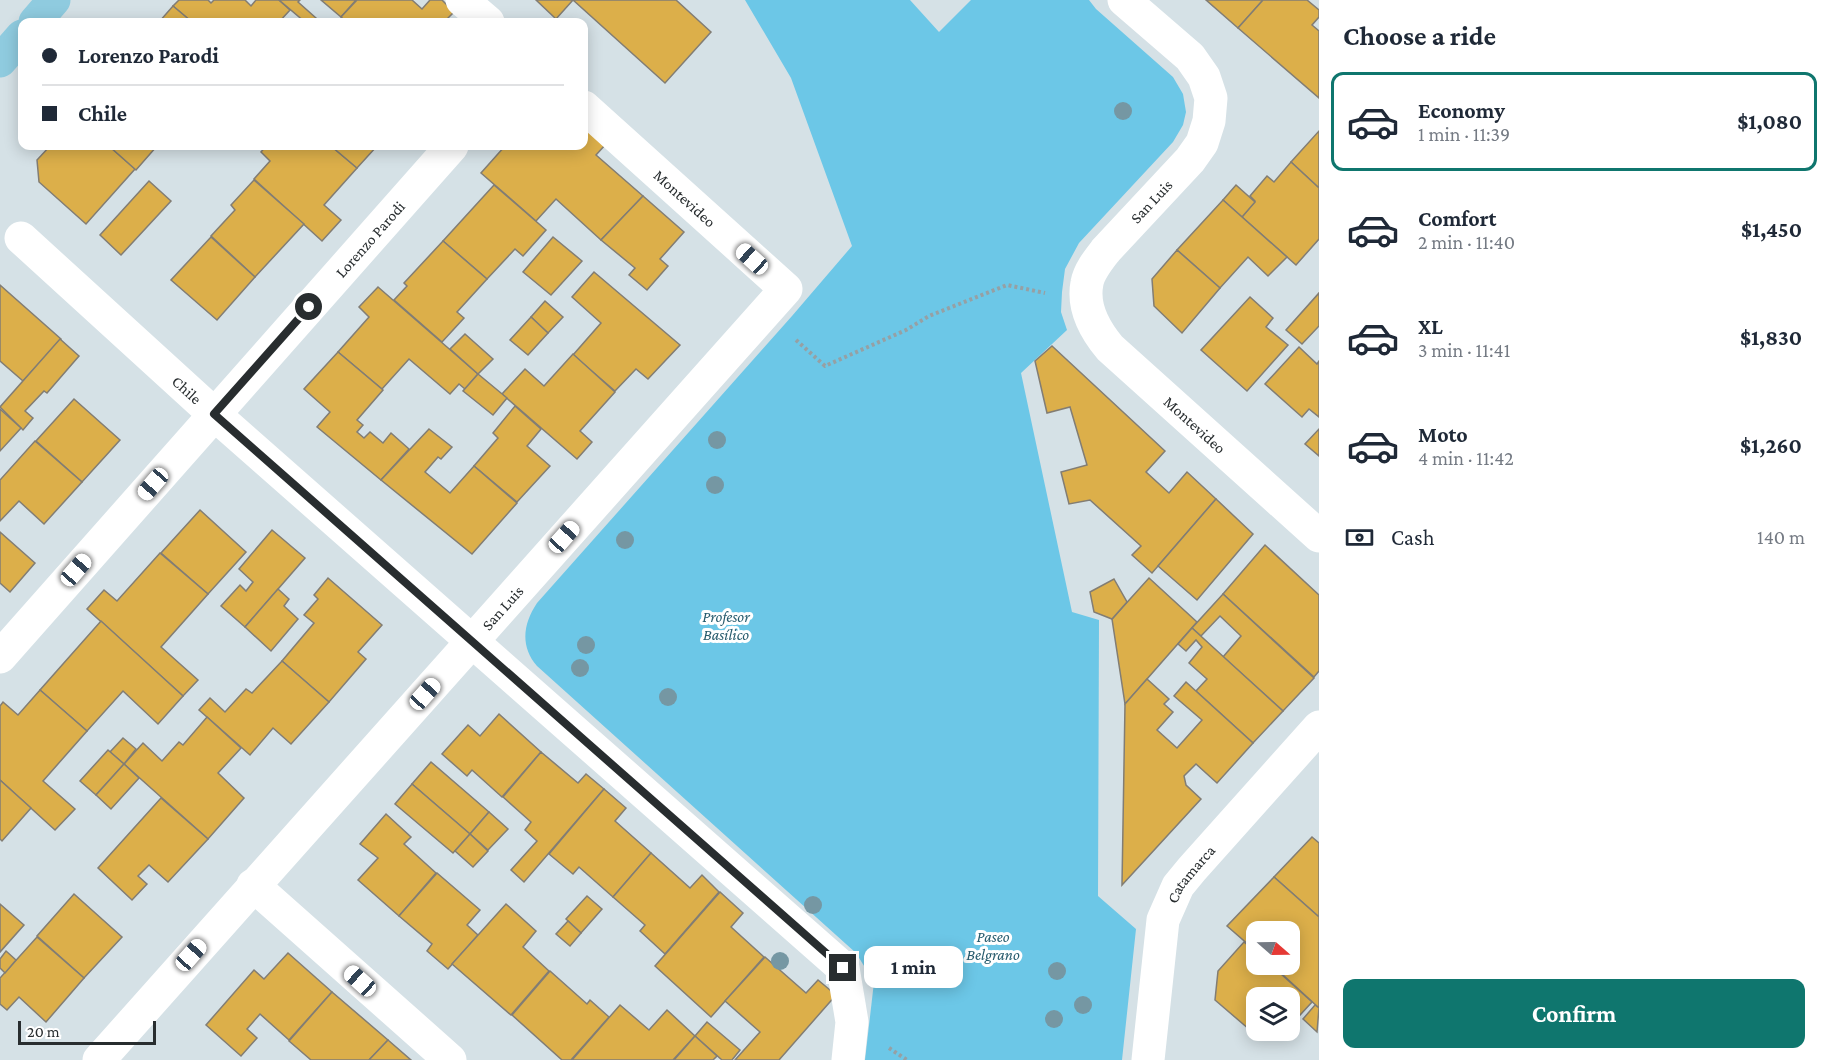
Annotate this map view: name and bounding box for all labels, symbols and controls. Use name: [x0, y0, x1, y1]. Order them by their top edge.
text: Choose a ride: [1343, 21, 1496, 51]
text: Lorenzo Parodi: [78, 43, 219, 68]
icon: car: [1346, 95, 1400, 149]
text: Economy: [1418, 98, 1505, 123]
text: Chile: [78, 101, 127, 126]
text: $1,080: [1737, 109, 1802, 134]
text: 1 min · 11:39: [1418, 123, 1510, 145]
street label: Montevideo: [650, 166, 719, 230]
street label: San Luis: [1127, 176, 1176, 227]
street label: Lorenzo Parodi: [332, 198, 408, 281]
icon: car: [1346, 203, 1400, 257]
text: Comfort: [1418, 206, 1496, 231]
text: $1,450: [1741, 217, 1802, 242]
text: 2 min · 11:40: [1418, 231, 1515, 253]
car: [733, 240, 771, 278]
route start: [295, 293, 322, 320]
icon: car: [1346, 311, 1400, 365]
text: XL: [1418, 314, 1443, 339]
text: $1,830: [1740, 325, 1802, 350]
text: 3 min · 11:41: [1418, 339, 1510, 361]
street label: Chile: [169, 372, 205, 408]
street label: Montevideo: [1160, 393, 1229, 457]
icon: car: [1346, 419, 1400, 473]
text: Moto: [1418, 422, 1468, 447]
text: $1,260: [1740, 433, 1802, 458]
text: 4 min · 11:42: [1418, 447, 1514, 469]
car: [134, 465, 172, 503]
car: [545, 518, 583, 556]
icon: cash: [1343, 521, 1376, 554]
text: Cash: [1391, 525, 1435, 550]
text: 140 m: [1757, 526, 1805, 548]
car: [57, 551, 95, 589]
street label: San Luis: [478, 582, 527, 633]
park label: Profesor Basílico: [702, 608, 750, 643]
car: [406, 675, 444, 713]
street label: Catamarca: [1164, 841, 1219, 906]
north arrow: [1246, 921, 1300, 975]
map controls: [1246, 921, 1300, 1041]
park label: Paseo Belgrano: [966, 928, 1020, 964]
car: [172, 936, 210, 974]
callout: 1 min: [864, 947, 963, 989]
route end: [829, 954, 856, 981]
text: 1 min: [891, 956, 936, 978]
car: [341, 962, 379, 1000]
button: Confirm: [1343, 979, 1805, 1048]
button: layers: [1246, 987, 1300, 1041]
scale bar: [18, 1018, 156, 1046]
text: 20 m: [27, 1023, 60, 1040]

